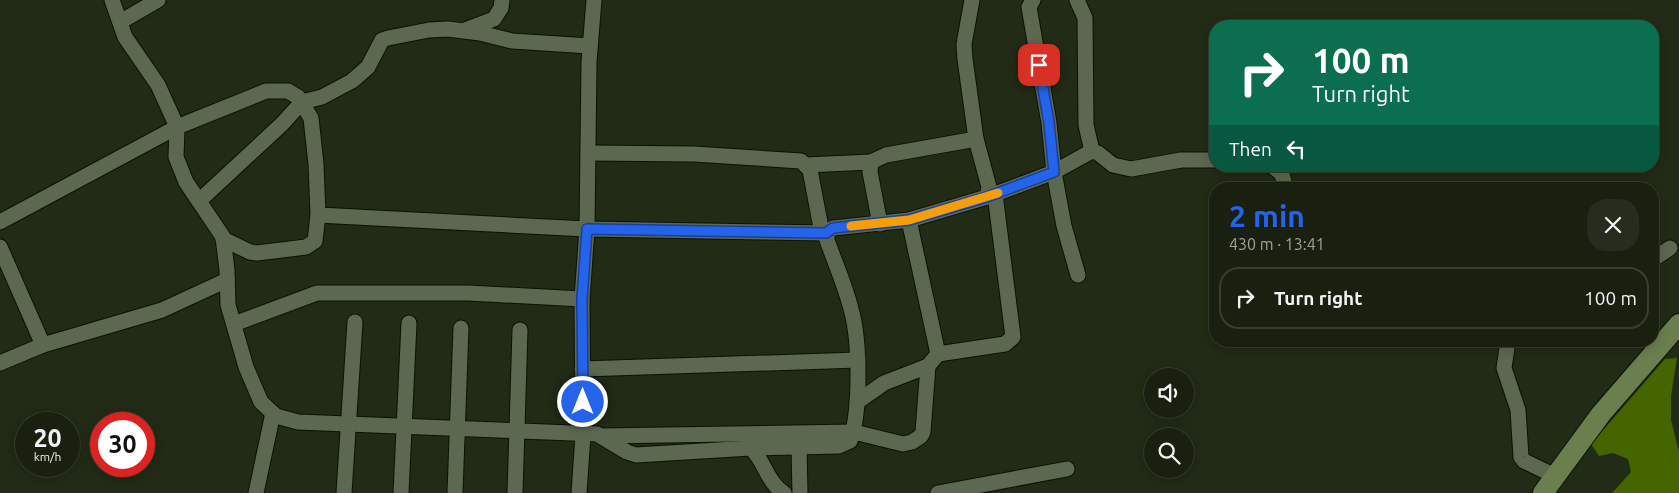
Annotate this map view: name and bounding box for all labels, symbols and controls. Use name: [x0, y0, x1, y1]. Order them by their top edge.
icon: right: [1229, 40, 1294, 105]
text: 100 m: [1312, 40, 1410, 80]
pin: [1018, 44, 1060, 86]
icon: arrive: [1025, 51, 1053, 79]
text: Turn right: [1312, 81, 1410, 106]
icon: left: [1282, 135, 1310, 163]
text: Then: [1229, 138, 1272, 160]
text: 2 min: [1229, 199, 1305, 233]
button: close: [1587, 199, 1639, 251]
text: 430 m · 13:41: [1229, 235, 1325, 253]
icon: right: [1231, 284, 1259, 312]
text: Turn right: [1274, 287, 1362, 309]
text: 100 m: [1584, 287, 1637, 309]
map controls: [1144, 368, 1194, 478]
button: sound: [1144, 368, 1194, 418]
position arrow: [556, 375, 608, 427]
speed limit sign: 30: [90, 412, 155, 477]
text: 20: [33, 424, 62, 452]
button: search: [1144, 428, 1194, 478]
text: km/h: [34, 450, 61, 463]

